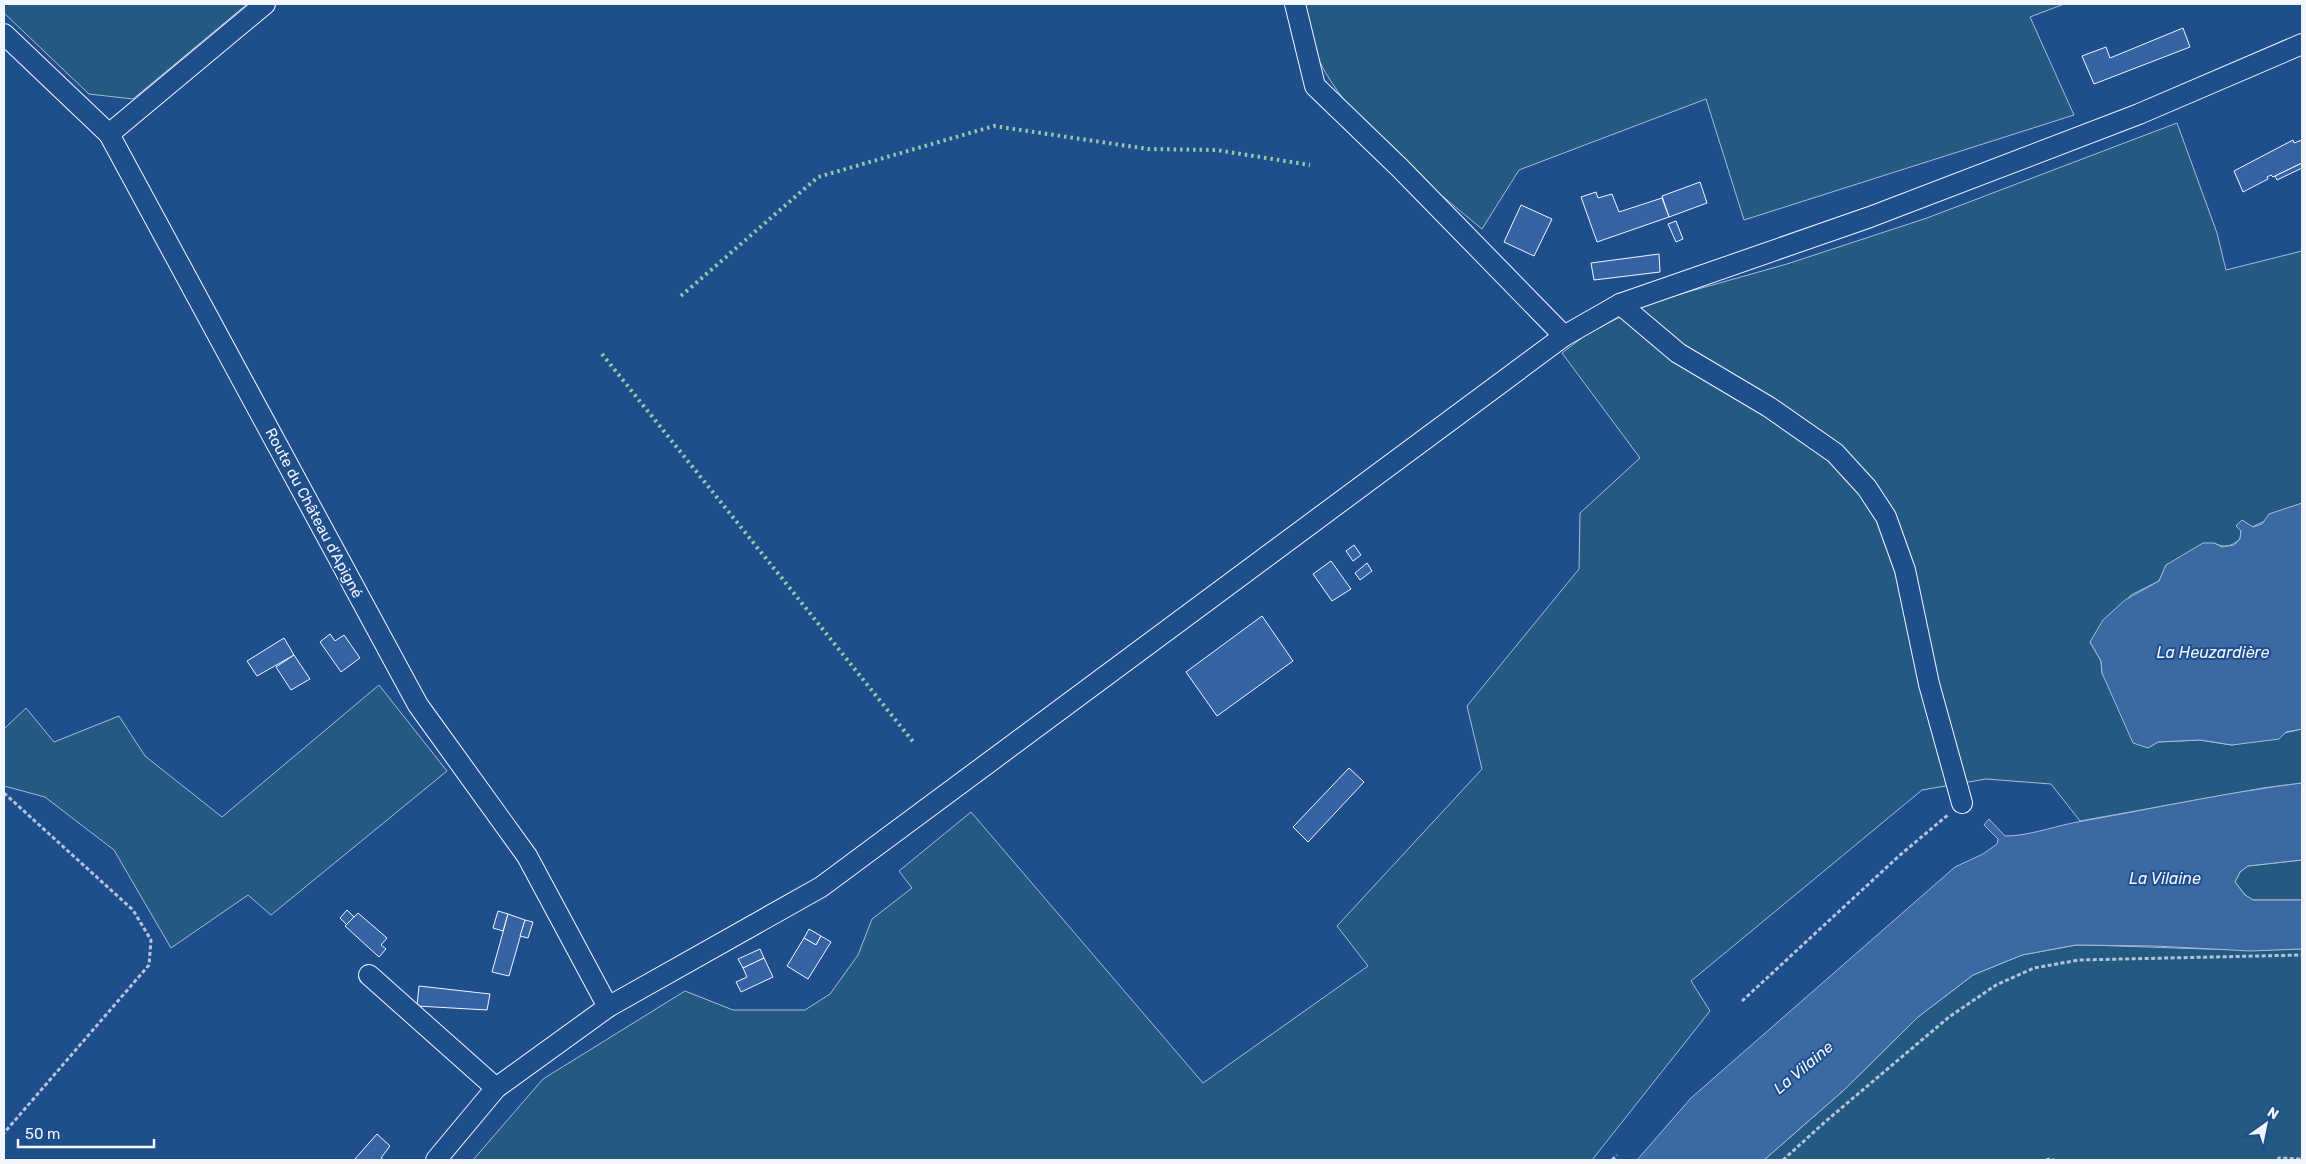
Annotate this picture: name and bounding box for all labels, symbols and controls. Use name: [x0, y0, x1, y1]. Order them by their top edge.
street label: Route du Château d'Apigné: [262, 425, 366, 601]
water label: La Heuzardière: [2157, 643, 2270, 662]
water label: La Vilaine: [2129, 869, 2201, 888]
water label: La Vilaine: [1770, 1037, 1837, 1098]
north arrow: [2241, 1099, 2291, 1149]
text: N: [2264, 1104, 2282, 1123]
scale bar: [18, 1116, 154, 1148]
text: 50 m: [25, 1125, 60, 1143]

